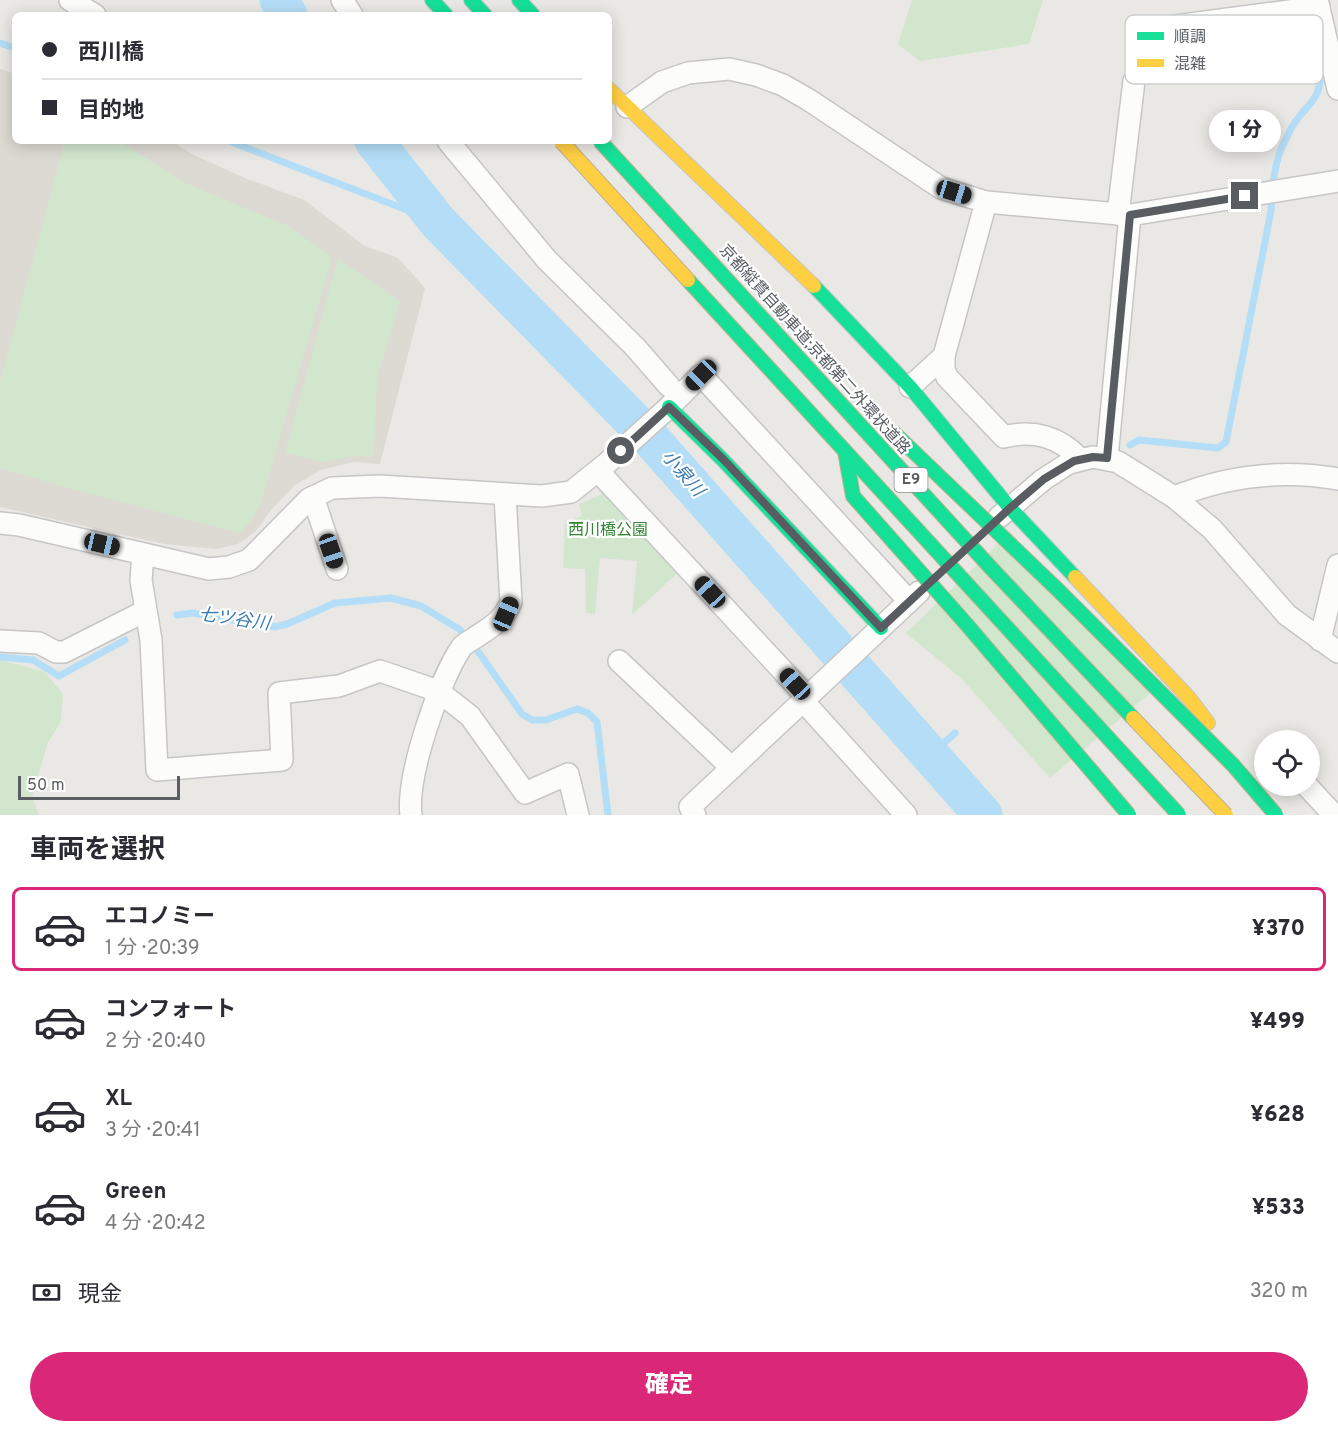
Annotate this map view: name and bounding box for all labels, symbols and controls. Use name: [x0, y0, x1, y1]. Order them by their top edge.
legend: [1125, 15, 1323, 84]
text: 順調: [1174, 28, 1206, 48]
text: 西川橋: [78, 40, 144, 67]
text: 混雑: [1174, 55, 1206, 75]
text: 目的地: [78, 98, 144, 125]
callout: 1 分: [1209, 109, 1281, 151]
text: 1 分: [1228, 118, 1262, 144]
car: [934, 178, 974, 206]
route end: [1231, 182, 1258, 209]
street label: 京都縦貫自動車道;京都第二外環状道路: [714, 241, 914, 459]
car: [682, 356, 720, 394]
route start: [607, 437, 634, 464]
water label: 小泉川: [656, 446, 710, 503]
road number: E9: [894, 468, 928, 492]
park label: 西川橋公園: [568, 521, 648, 541]
car: [82, 531, 122, 557]
car: [317, 531, 345, 571]
car: [691, 573, 729, 611]
car: [491, 594, 521, 634]
water label: 七ツ谷川: [197, 604, 273, 637]
car: [776, 665, 814, 703]
map controls: [1254, 730, 1320, 796]
button: locate: [1254, 730, 1320, 796]
scale bar: [18, 773, 180, 800]
text: 50 m: [27, 776, 65, 796]
text: 車両を選択: [30, 834, 165, 868]
icon: car: [33, 902, 87, 956]
text: エコノミー: [105, 904, 215, 931]
text: ¥370: [1252, 916, 1305, 943]
text: 1 分 · 20:39: [105, 936, 200, 962]
icon: car: [33, 995, 87, 1049]
text: コンフォート: [105, 997, 236, 1024]
text: ¥499: [1250, 1009, 1305, 1036]
text: 2 分 · 20:40: [105, 1029, 206, 1055]
text: XL: [105, 1086, 132, 1113]
icon: car: [33, 1088, 87, 1142]
text: ¥628: [1250, 1102, 1305, 1129]
text: 3 分 · 20:41: [105, 1118, 201, 1144]
text: Green: [105, 1179, 167, 1206]
icon: car: [33, 1181, 87, 1235]
text: ¥533: [1252, 1195, 1305, 1222]
text: 4 分 · 20:42: [105, 1211, 206, 1237]
icon: cash: [30, 1276, 63, 1309]
text: 320 m: [1250, 1279, 1308, 1305]
text: 現金: [78, 1282, 122, 1309]
button: 確定: [30, 1352, 1308, 1421]

